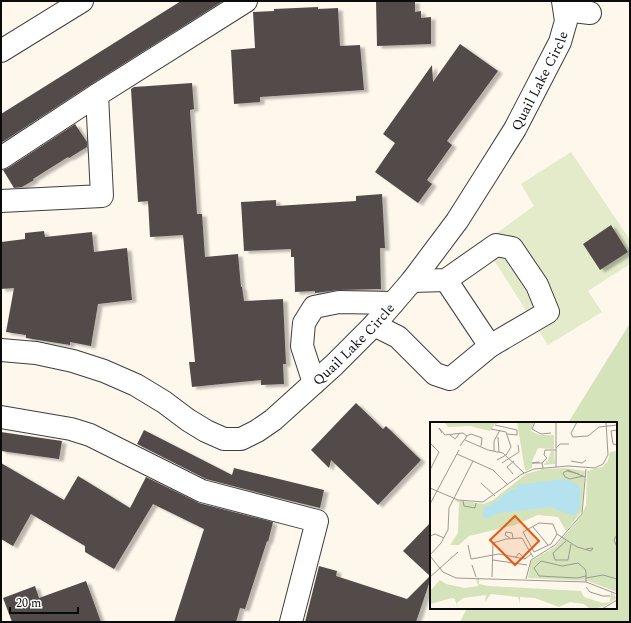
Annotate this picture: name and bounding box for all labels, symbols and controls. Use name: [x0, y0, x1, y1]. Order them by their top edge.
street label: Quail Lake Circle: [505, 29, 573, 134]
street label: Quail Lake Circle: [308, 298, 399, 390]
inset map: [430, 422, 617, 609]
scale bar: [10, 589, 78, 615]
text: 20 m: [16, 594, 41, 613]

